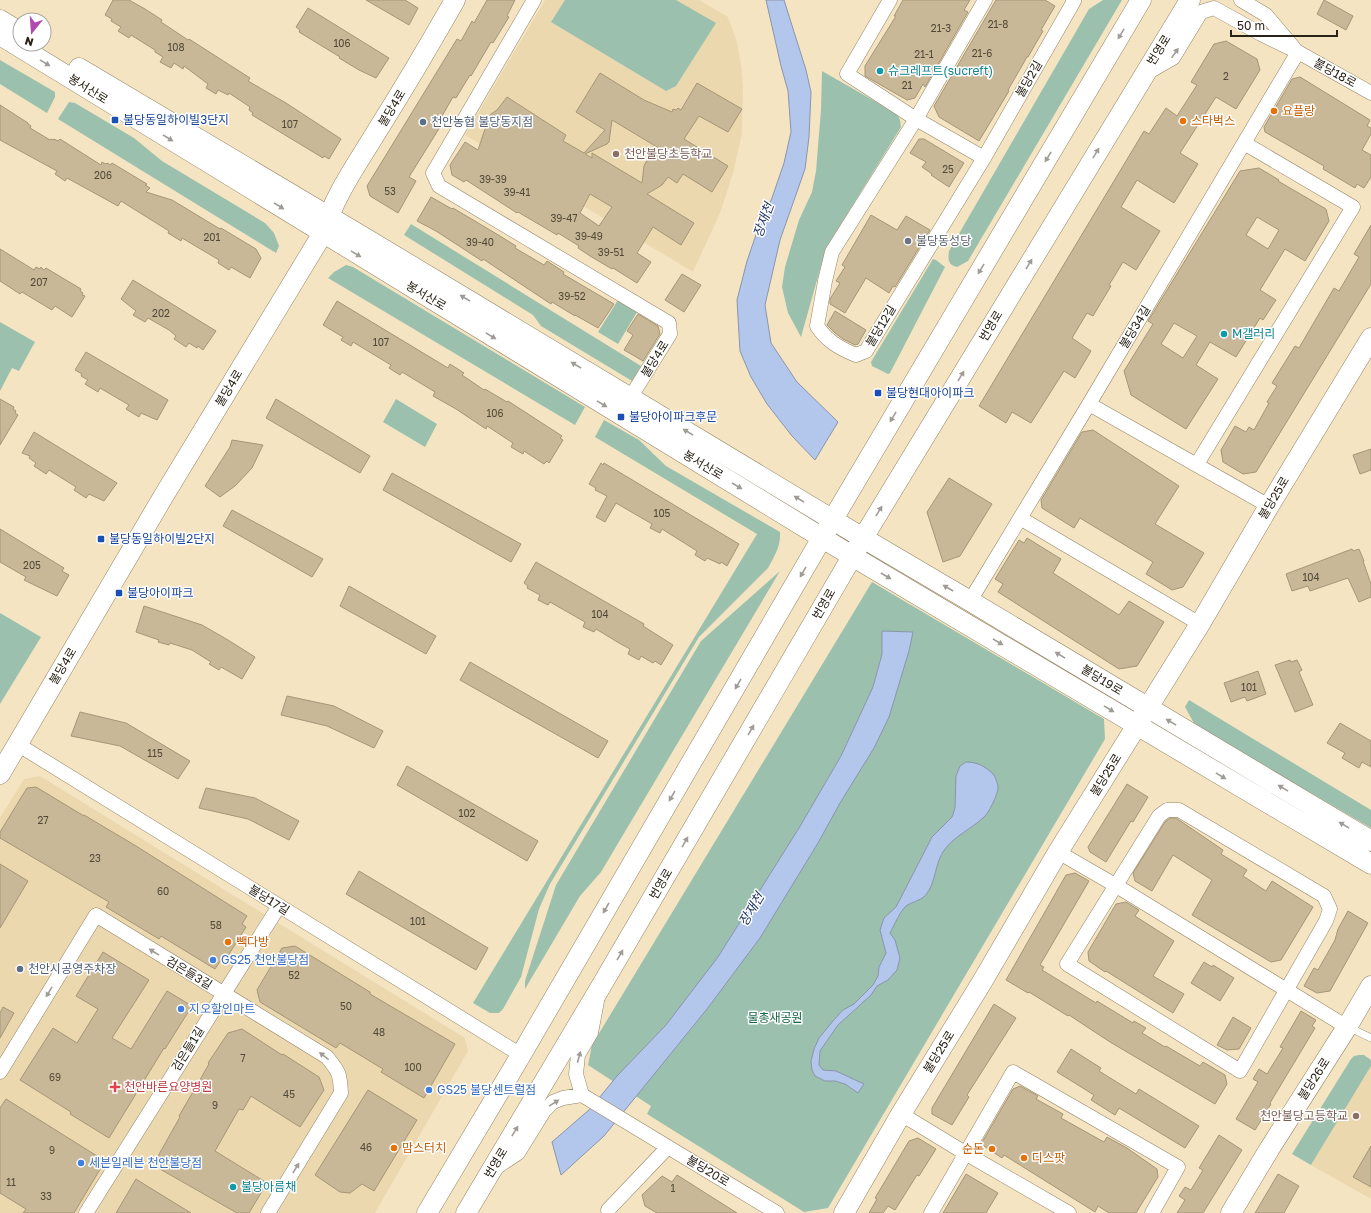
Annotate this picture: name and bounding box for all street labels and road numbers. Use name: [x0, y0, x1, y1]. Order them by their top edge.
street label: 번영로: [1143, 32, 1174, 68]
street label: 불당18로: [1311, 55, 1359, 90]
street label: 불당2길: [1012, 58, 1045, 100]
street label: 봉서산로: [66, 71, 111, 107]
street label: 불당4로: [375, 87, 408, 129]
street label: 봉서산로: [403, 278, 449, 313]
street label: 불당12길: [862, 302, 899, 349]
street label: 불당34길: [1116, 303, 1153, 351]
street label: 번영로: [976, 308, 1006, 344]
street label: 불당4로: [637, 338, 672, 380]
street label: 불당4로: [212, 367, 245, 409]
street label: 봉서산로: [680, 447, 726, 482]
street label: 불당25로: [1255, 474, 1292, 522]
street label: 번영로: [809, 586, 838, 622]
street label: 불당4로: [46, 645, 79, 687]
street label: 불당19로: [1079, 661, 1126, 698]
street label: 불당25로: [1087, 751, 1124, 799]
street label: 번영로: [646, 866, 675, 902]
street label: 불당17길: [246, 881, 292, 918]
street label: 검은들3길: [163, 953, 215, 992]
street label: 검은들1길: [168, 1024, 207, 1074]
street label: 불당25로: [920, 1028, 957, 1076]
street label: 불당26로: [1294, 1055, 1333, 1103]
street label: 번영로: [481, 1145, 511, 1181]
street label: 불당20로: [684, 1152, 732, 1189]

